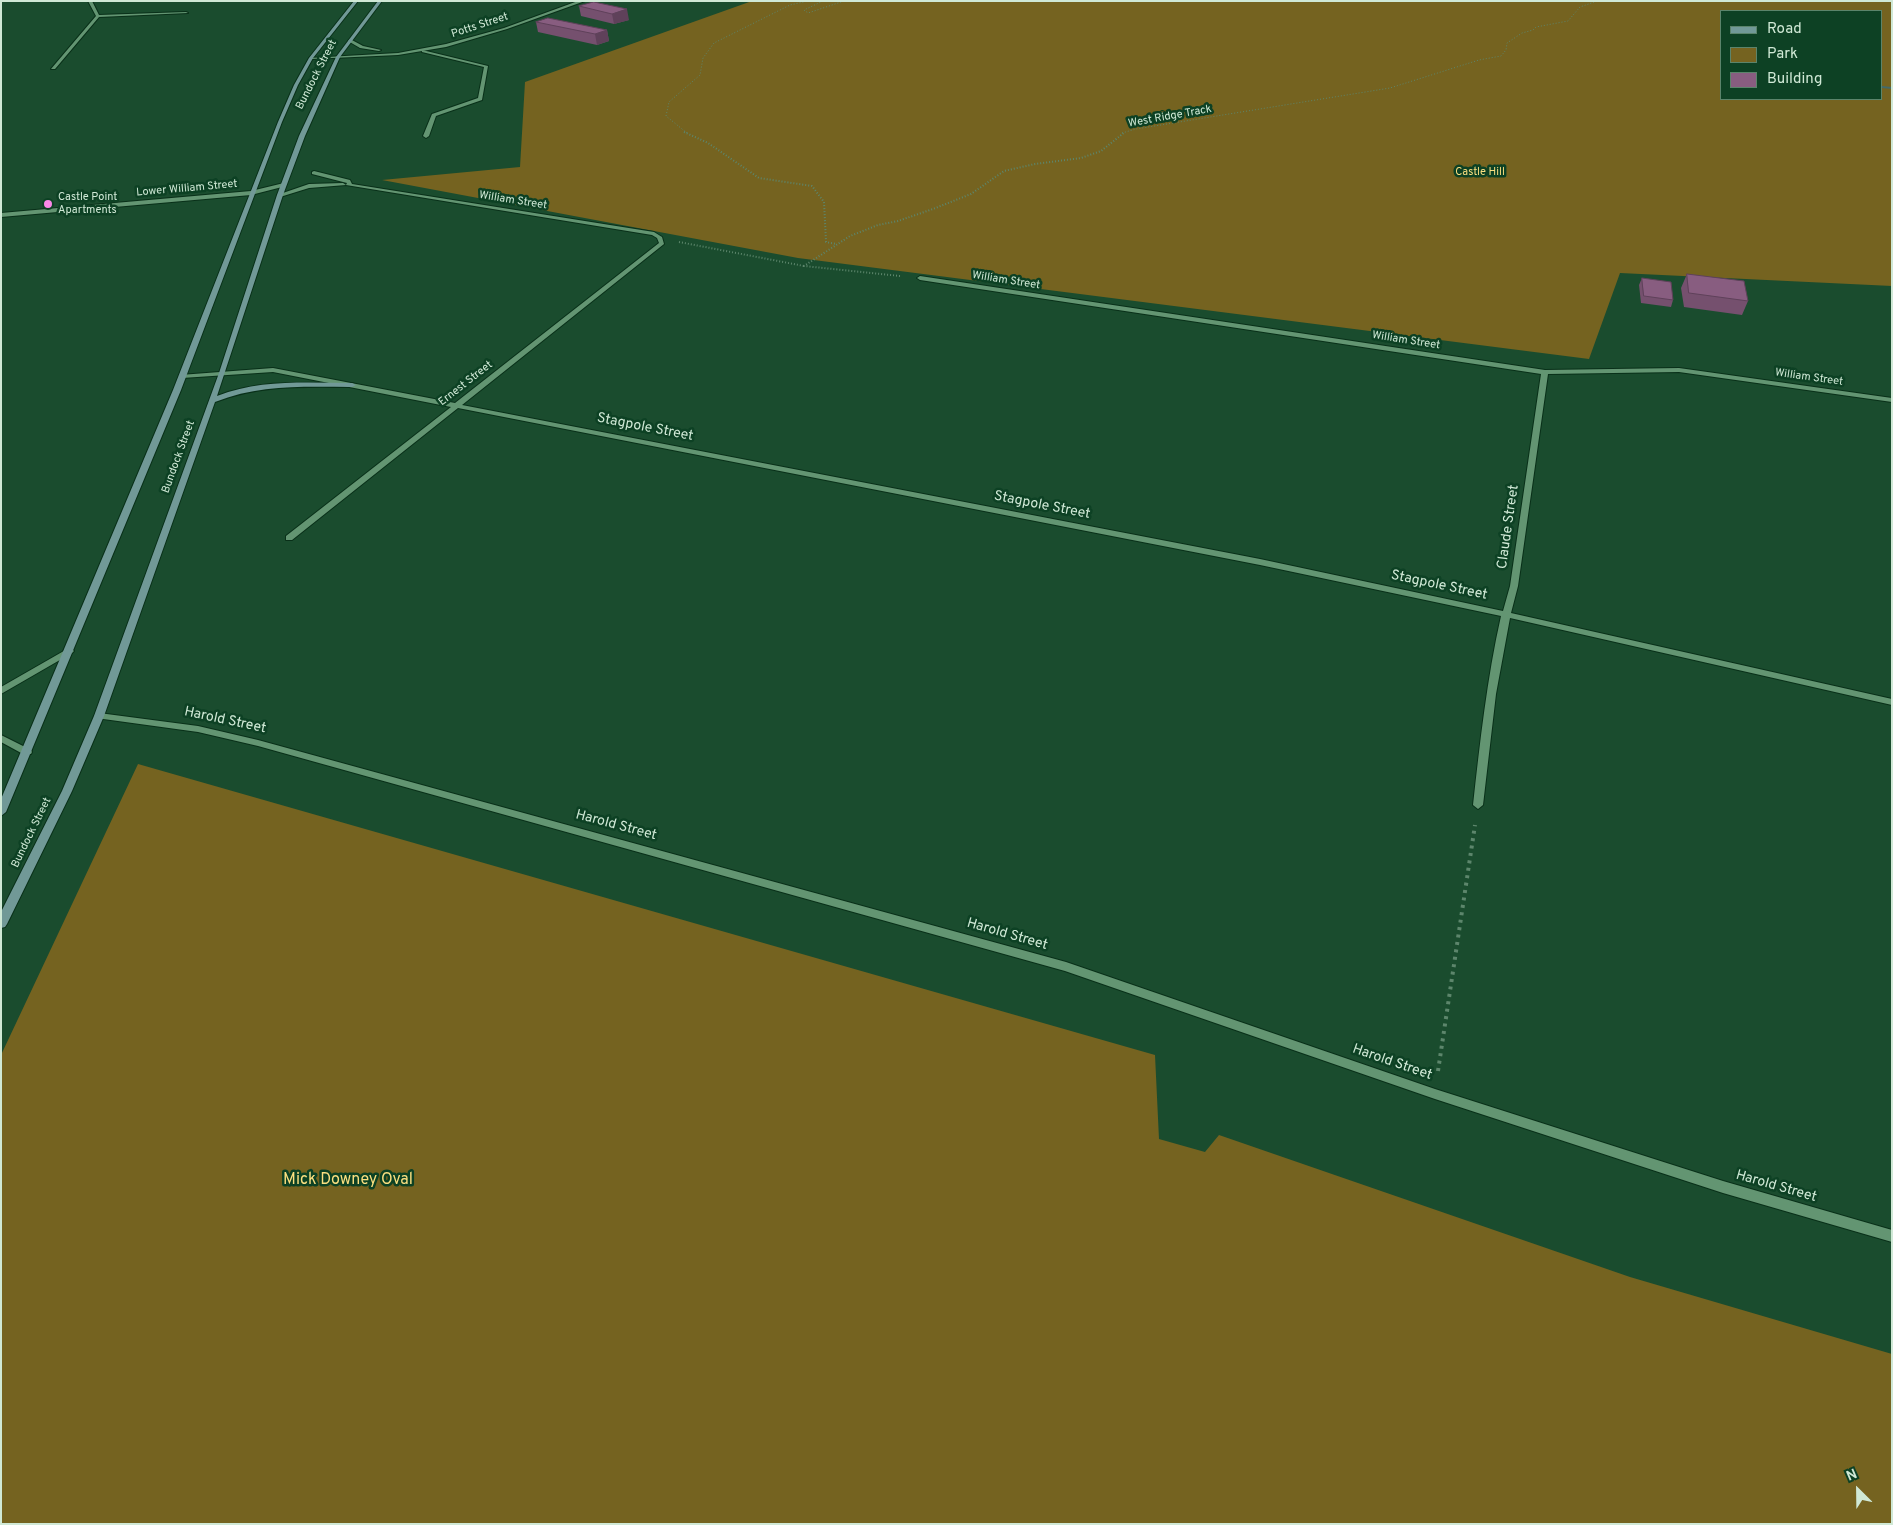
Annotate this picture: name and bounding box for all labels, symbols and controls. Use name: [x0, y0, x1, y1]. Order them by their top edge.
legend: [1720, 10, 1883, 100]
street label: Potts Street: [450, 11, 510, 41]
text: Road: [1767, 20, 1802, 39]
street label: Bundock Street: [294, 38, 340, 112]
text: Park: [1767, 45, 1798, 64]
text: Building: [1767, 70, 1822, 89]
street label: West Ridge Track: [1127, 103, 1213, 131]
park label: Castle Hill: [1455, 166, 1505, 180]
street label: Lower William Street: [136, 178, 238, 200]
street label: William Street: [478, 189, 548, 213]
place label: Castle Point Apartments: [58, 191, 117, 217]
marker: Castle Point Apartments: [42, 198, 54, 210]
street label: William Street: [971, 269, 1041, 293]
street label: William Street: [1371, 329, 1441, 353]
street label: Ernest Street: [436, 359, 496, 409]
street label: William Street: [1774, 367, 1844, 389]
street label: Stagpole Street: [595, 410, 695, 446]
street label: Bundock Street: [160, 419, 198, 495]
street label: Claude Street: [1495, 484, 1523, 570]
street label: Stagpole Street: [992, 488, 1092, 524]
street label: Stagpole Street: [1389, 568, 1489, 604]
street label: Harold Street: [183, 704, 267, 738]
street label: Bundock Street: [9, 796, 55, 870]
street label: Harold Street: [574, 807, 658, 845]
street label: Harold Street: [965, 915, 1049, 955]
street label: Harold Street: [1350, 1042, 1434, 1084]
street label: Harold Street: [1734, 1167, 1818, 1207]
park label: Mick Downey Oval: [283, 1171, 413, 1191]
north arrow: [1833, 1465, 1883, 1515]
text: N: [1844, 1466, 1860, 1486]

